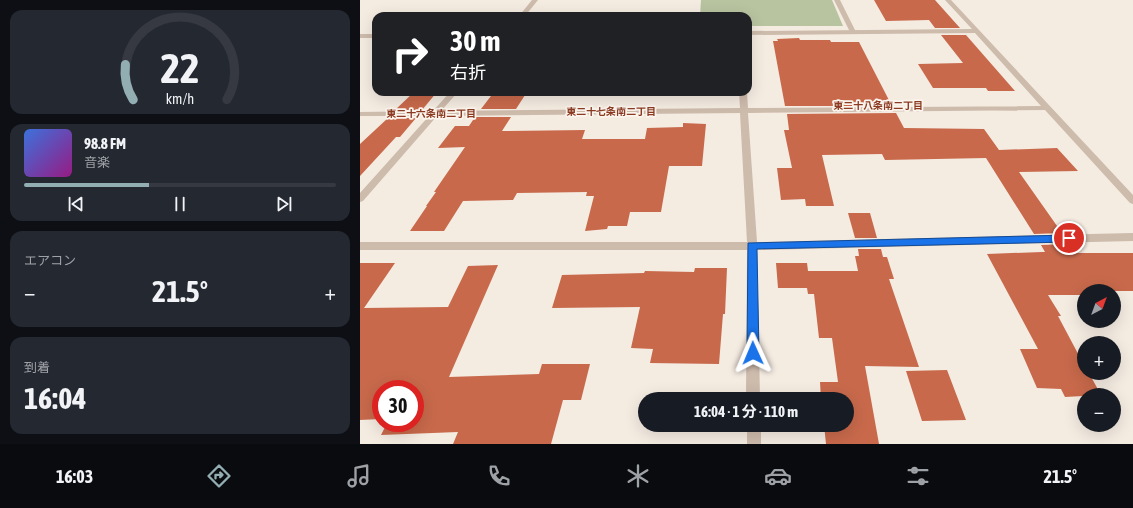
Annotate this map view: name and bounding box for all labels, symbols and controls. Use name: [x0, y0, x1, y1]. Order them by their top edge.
text: 30 m: [450, 25, 500, 57]
icon: right: [384, 28, 436, 80]
text: 22: [160, 44, 200, 92]
text: 右折: [450, 62, 486, 83]
text: km/h: [166, 91, 194, 107]
district label: 東二十八条南二丁目: [833, 100, 923, 111]
district label: 東二十七条南二丁目: [566, 106, 656, 117]
district label: 東二十六条南二丁目: [386, 108, 476, 119]
text: 98.8 FM: [84, 135, 126, 152]
text: 音楽: [84, 155, 110, 170]
icon: previous: [65, 193, 87, 215]
icon: pause: [169, 193, 191, 215]
icon: next: [273, 193, 295, 215]
pin: [1052, 221, 1086, 255]
icon: arrive: [1058, 227, 1080, 249]
text: エアコン: [24, 253, 76, 268]
text: 21.5°: [152, 274, 208, 308]
text: −: [24, 279, 35, 305]
text: +: [325, 279, 336, 305]
north arrow: [1077, 284, 1121, 328]
map controls: [1077, 284, 1121, 432]
position arrow: [732, 332, 774, 374]
button: +: [1077, 336, 1121, 380]
text: 到着: [24, 360, 50, 375]
speed limit sign: 30: [372, 380, 424, 432]
text: 16:04: [24, 381, 86, 415]
button: −: [1077, 388, 1121, 432]
text: 16:04 · 1 分 · 110 m: [694, 403, 798, 420]
icon: directions: [205, 462, 233, 490]
icon: music: [345, 462, 373, 490]
icon: phone: [485, 462, 513, 490]
icon: climate: [624, 462, 652, 490]
icon: car: [764, 462, 792, 490]
icon: filters: [904, 462, 932, 490]
text: 16:03: [56, 466, 93, 487]
text: 21.5°: [1044, 466, 1077, 487]

